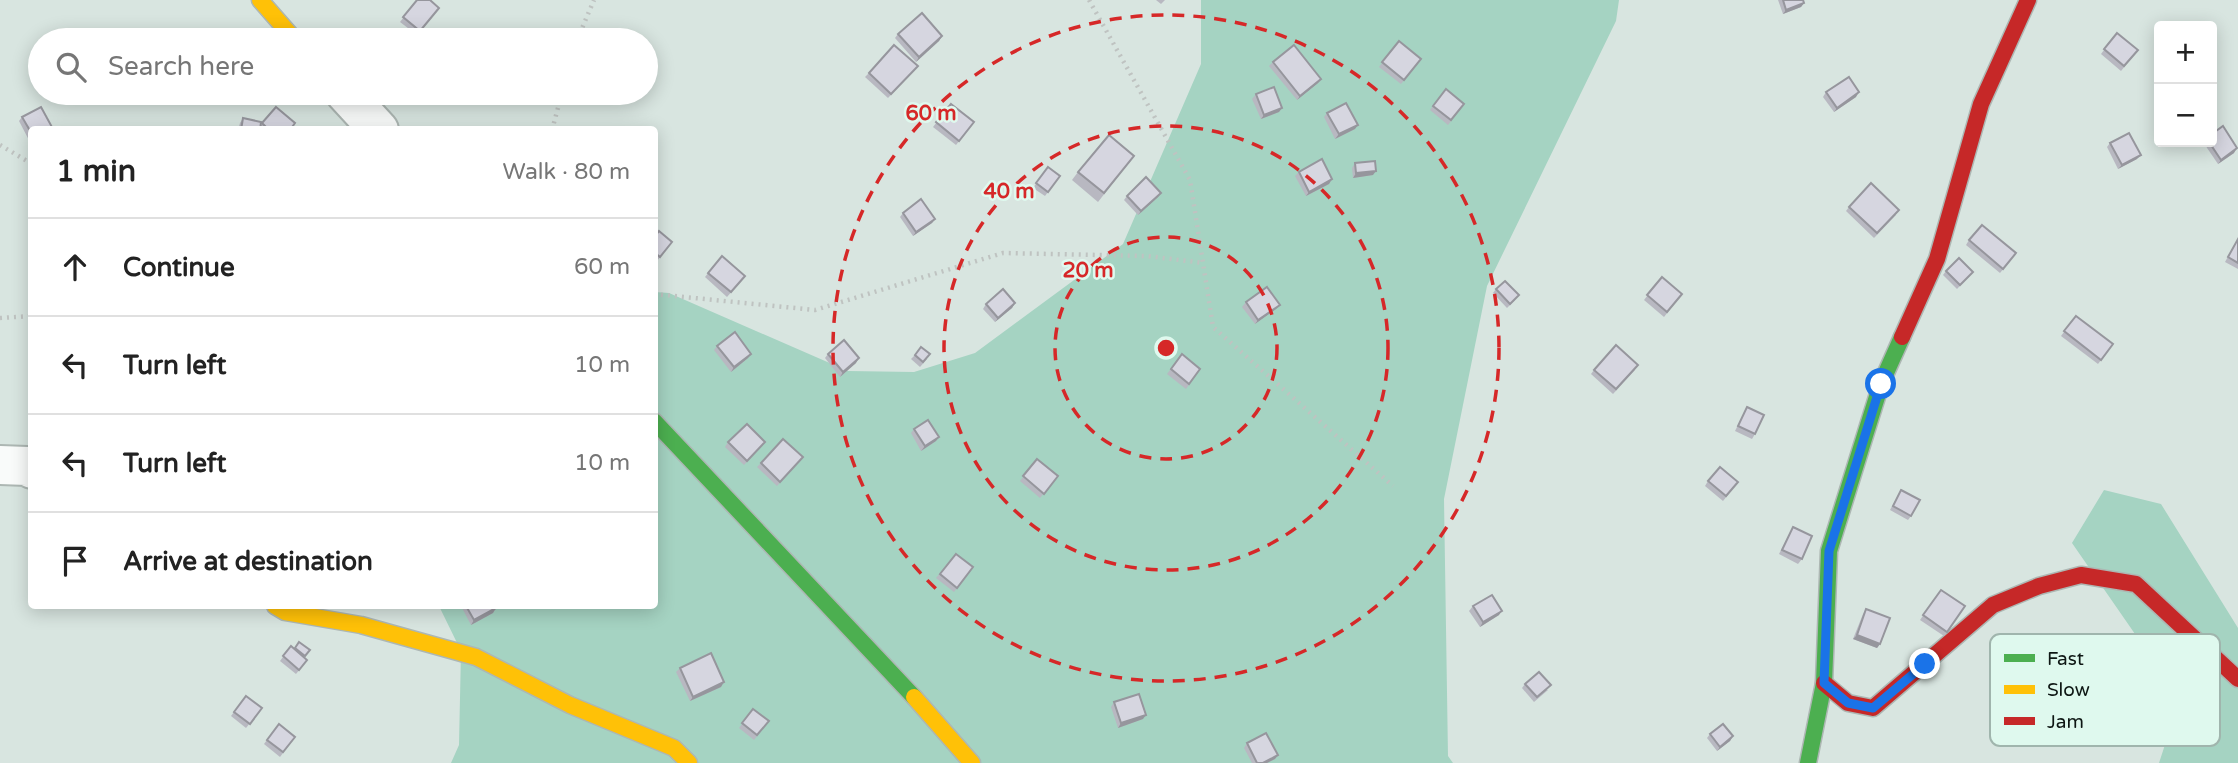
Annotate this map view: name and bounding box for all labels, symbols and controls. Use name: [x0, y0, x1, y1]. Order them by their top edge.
map controls: [2154, 21, 2217, 147]
button: +: [2154, 21, 2217, 84]
search box: [28, 28, 658, 105]
icon: search: [52, 48, 90, 86]
text: Search here: [108, 51, 254, 82]
button: −: [2154, 84, 2217, 147]
text: 60 m: [905, 101, 957, 126]
text: 1 min: [56, 153, 136, 190]
text: Walk · 80 m: [503, 158, 630, 186]
text: 40 m: [983, 179, 1035, 204]
icon: ahead: [56, 248, 94, 286]
text: Continue: [123, 252, 235, 283]
text: 60 m: [574, 253, 630, 281]
text: 20 m: [1062, 258, 1114, 283]
centre of rings: [1154, 336, 1178, 360]
icon: left: [56, 346, 94, 384]
text: Turn left: [123, 350, 226, 381]
text: 10 m: [574, 351, 630, 379]
route start: [1865, 368, 1896, 399]
icon: left: [56, 444, 94, 482]
text: Turn left: [123, 448, 226, 479]
text: 10 m: [574, 449, 630, 477]
icon: arrive: [56, 542, 94, 580]
text: Arrive at destination: [123, 546, 373, 577]
legend: [1990, 634, 2220, 746]
route end: [1909, 648, 1940, 679]
text: Fast: [2047, 648, 2084, 670]
text: Slow: [2047, 679, 2090, 701]
text: Jam: [2047, 711, 2084, 733]

